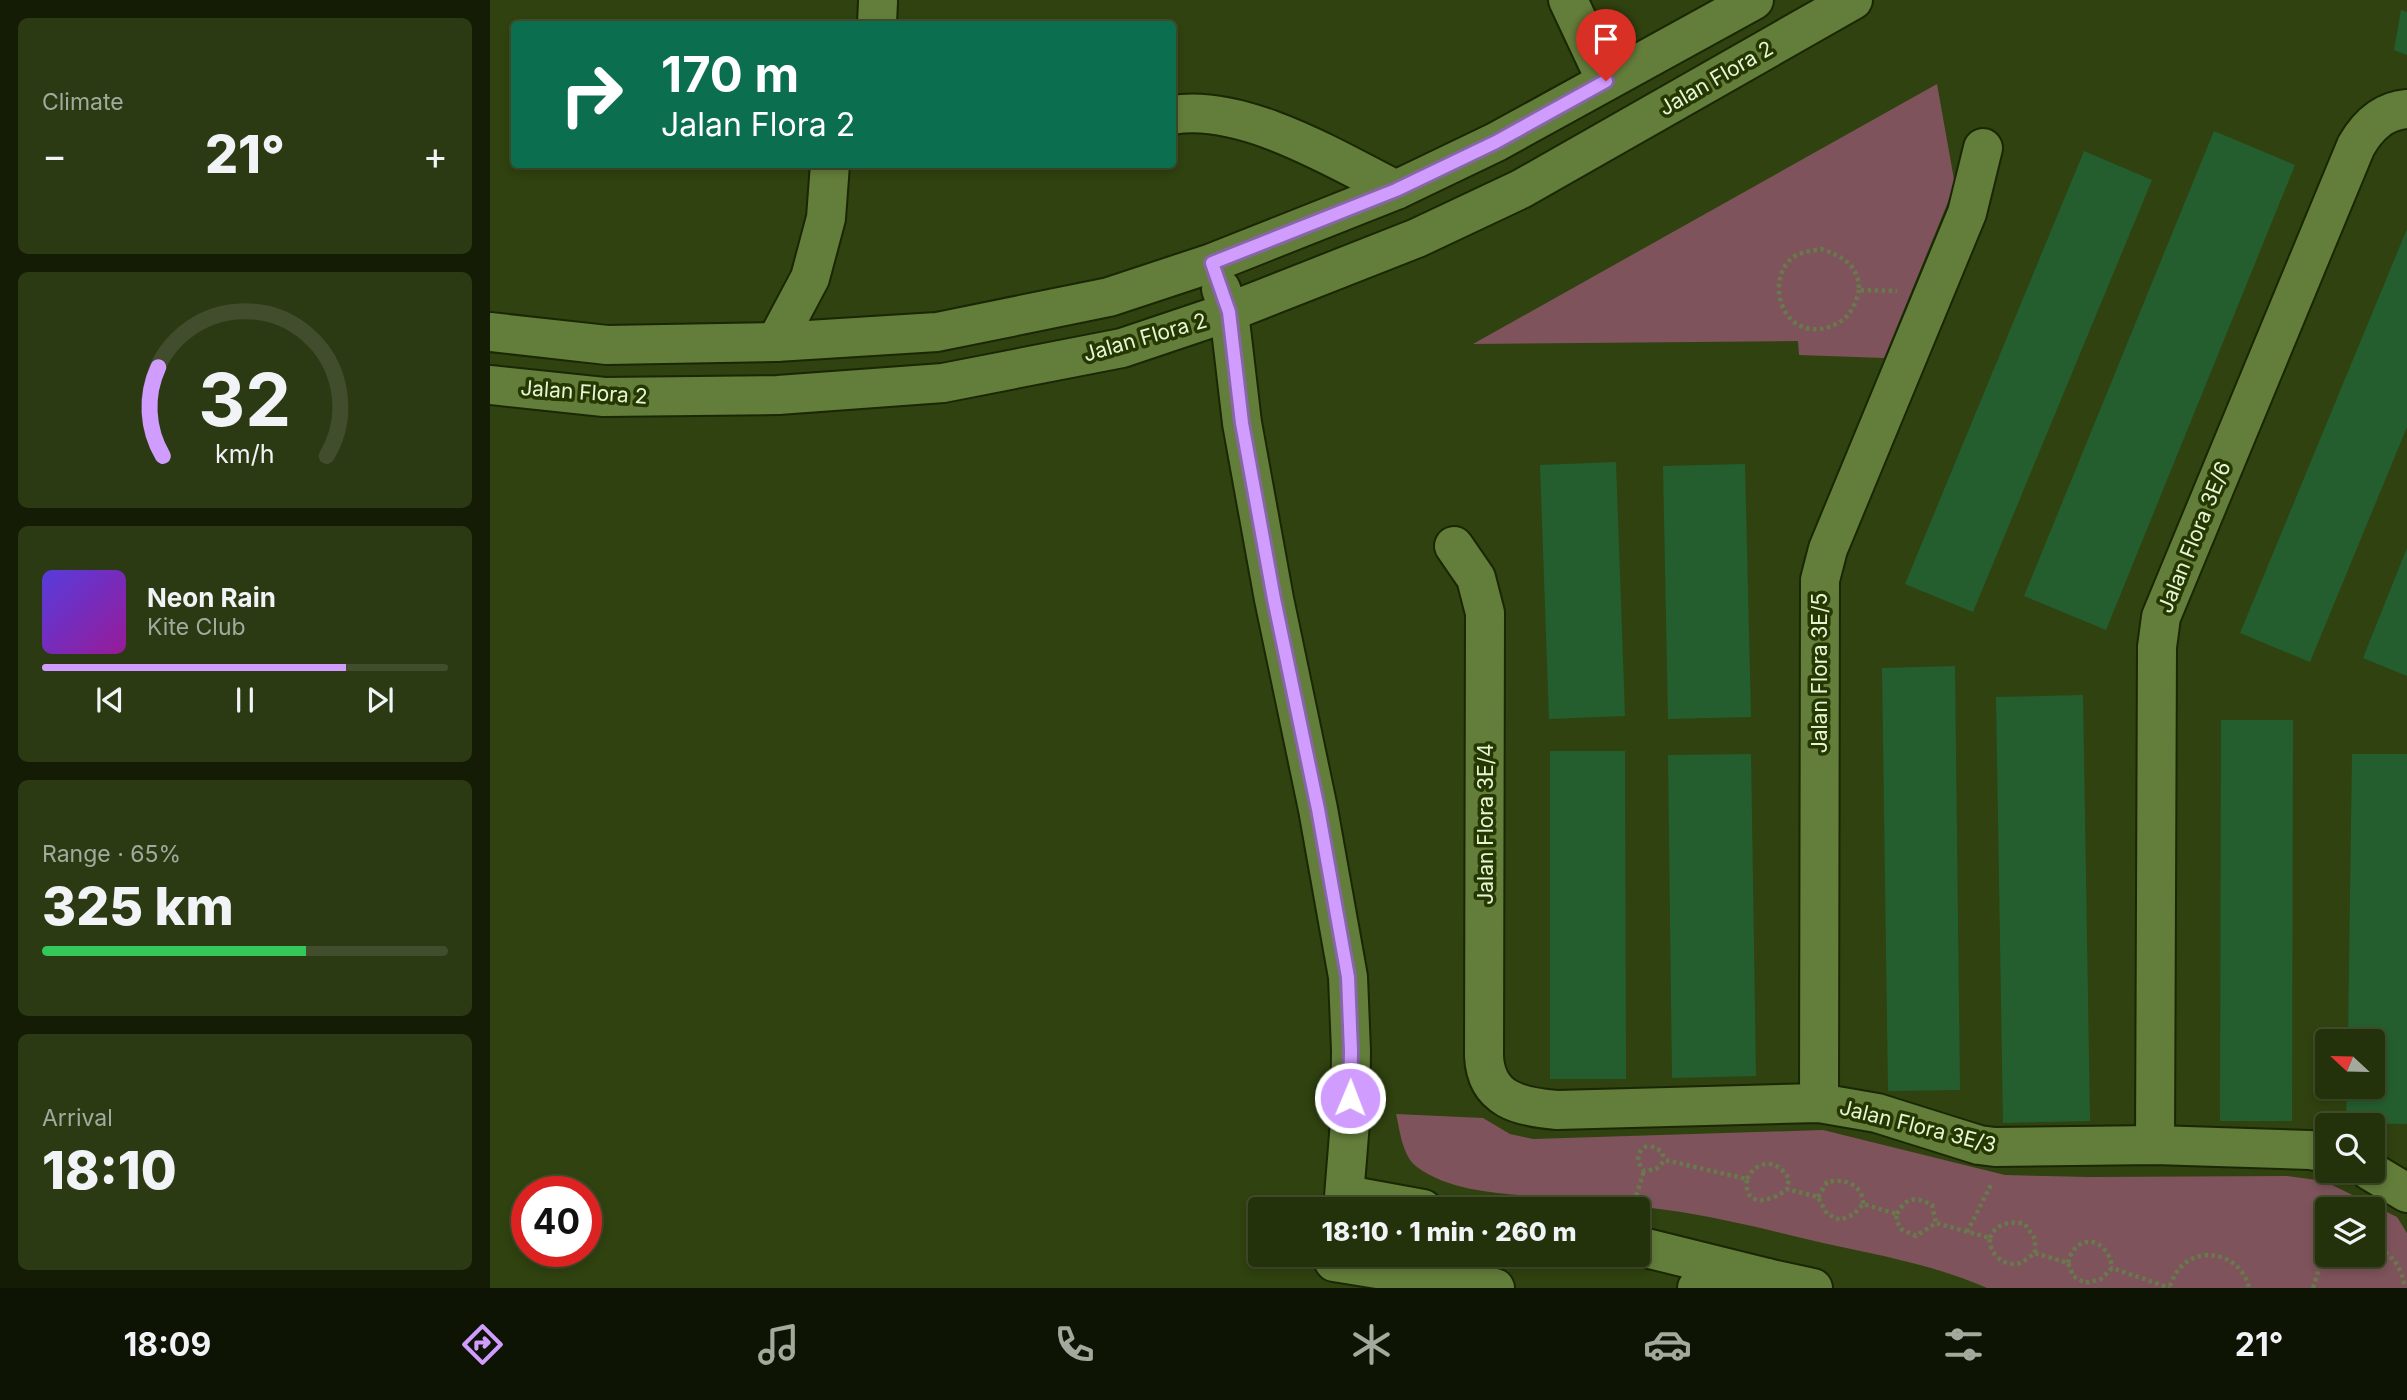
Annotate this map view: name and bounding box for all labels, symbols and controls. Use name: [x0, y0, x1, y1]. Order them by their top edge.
pin: [1576, 9, 1636, 81]
icon: arrive: [1587, 20, 1625, 58]
street label: Jalan Flora 2: [1655, 35, 1777, 121]
text: 170 m: [661, 45, 799, 104]
icon: right: [546, 49, 637, 140]
text: Climate: [42, 88, 124, 116]
text: Jalan Flora 2: [661, 105, 855, 144]
text: 21°: [205, 123, 285, 186]
text: −: [42, 132, 67, 178]
text: +: [423, 132, 448, 178]
street label: Jalan Flora 2: [1080, 307, 1210, 367]
text: 32: [199, 355, 291, 444]
street label: Jalan Flora 2: [520, 375, 648, 409]
text: km/h: [215, 439, 275, 469]
street label: Jalan Flora 3E/6: [2152, 458, 2236, 616]
text: Neon Rain: [147, 582, 276, 613]
street label: Jalan Flora 3E/5: [1807, 593, 1832, 753]
text: Kite Club: [147, 613, 246, 641]
icon: previous: [91, 681, 129, 719]
icon: pause: [226, 681, 264, 719]
icon: next: [361, 681, 399, 719]
street label: Jalan Flora 3E/4: [1473, 743, 1498, 905]
text: Range · 65%: [42, 840, 181, 868]
text: 325 km: [42, 875, 234, 938]
north arrow: [2315, 1029, 2385, 1099]
map controls: [2315, 1029, 2385, 1267]
position arrow: [1313, 1061, 1387, 1135]
street label: Jalan Flora 3E/3: [1837, 1094, 1999, 1158]
text: Arrival: [42, 1104, 113, 1132]
button: search: [2315, 1113, 2385, 1183]
text: 18:10: [42, 1139, 177, 1202]
speed limit sign: 40: [511, 1176, 602, 1267]
button: layers: [2315, 1197, 2385, 1267]
text: 18:10 · 1 min · 260 m: [1321, 1216, 1577, 1247]
icon: directions: [458, 1320, 507, 1369]
icon: music: [754, 1320, 803, 1369]
icon: phone: [1050, 1320, 1099, 1369]
icon: climate: [1347, 1320, 1396, 1369]
icon: car: [1643, 1320, 1692, 1369]
icon: filters: [1939, 1320, 1988, 1369]
text: 18:09: [124, 1325, 211, 1364]
text: 21°: [2235, 1325, 2283, 1364]

